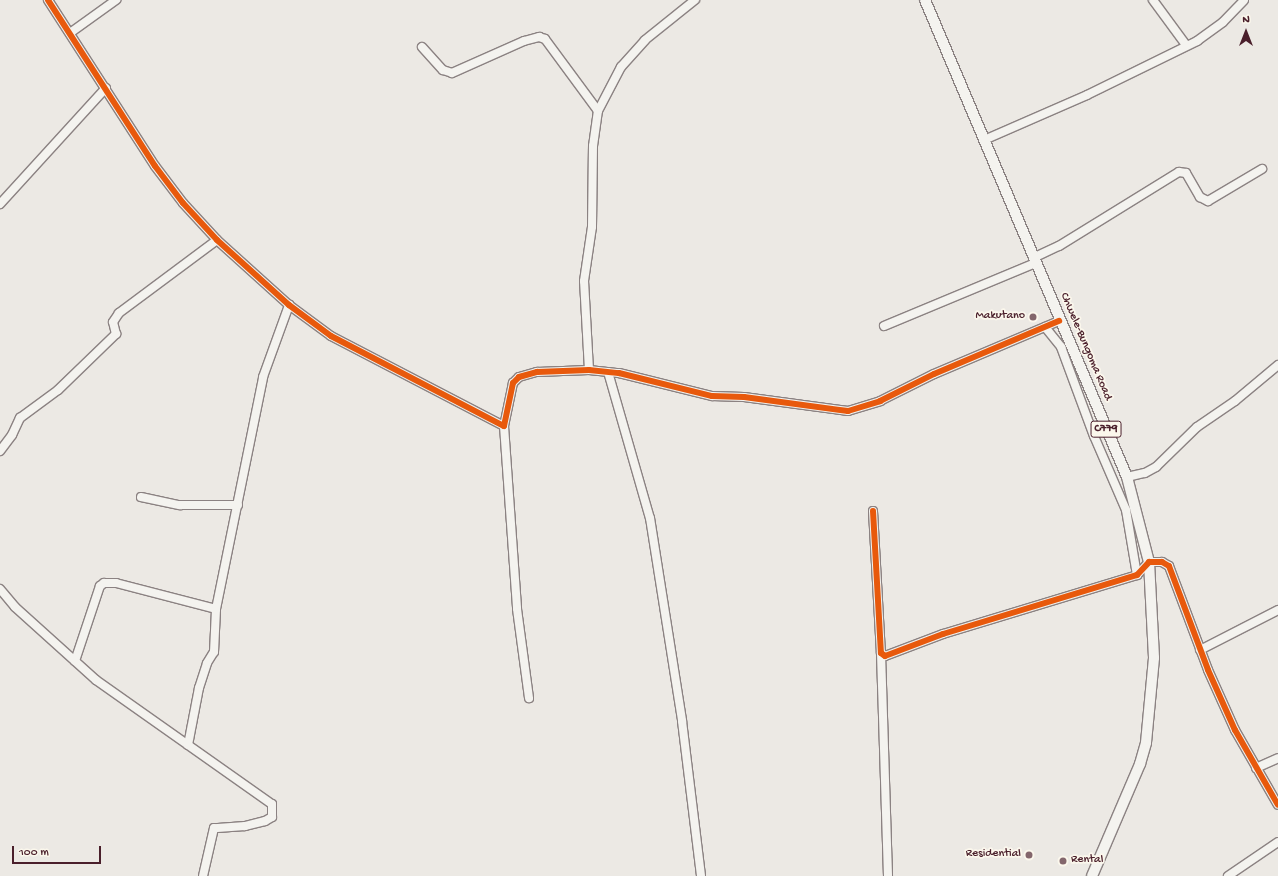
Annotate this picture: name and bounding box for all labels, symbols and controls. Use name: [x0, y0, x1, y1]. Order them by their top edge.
north arrow: [1226, 12, 1266, 52]
text: N: [1242, 14, 1250, 26]
street label: Chwele-Bungoma Road: [1056, 291, 1114, 403]
place label: Makutano: [976, 310, 1025, 324]
marker: Makutano: [1028, 312, 1038, 322]
road number: C779: [1090, 420, 1122, 438]
scale bar: [14, 838, 103, 864]
text: 100 m: [19, 846, 49, 860]
place label: Residential: [966, 848, 1021, 862]
marker: Residential: [1024, 850, 1034, 860]
place label: Rental: [1071, 854, 1103, 868]
marker: Rental: [1058, 856, 1068, 866]

